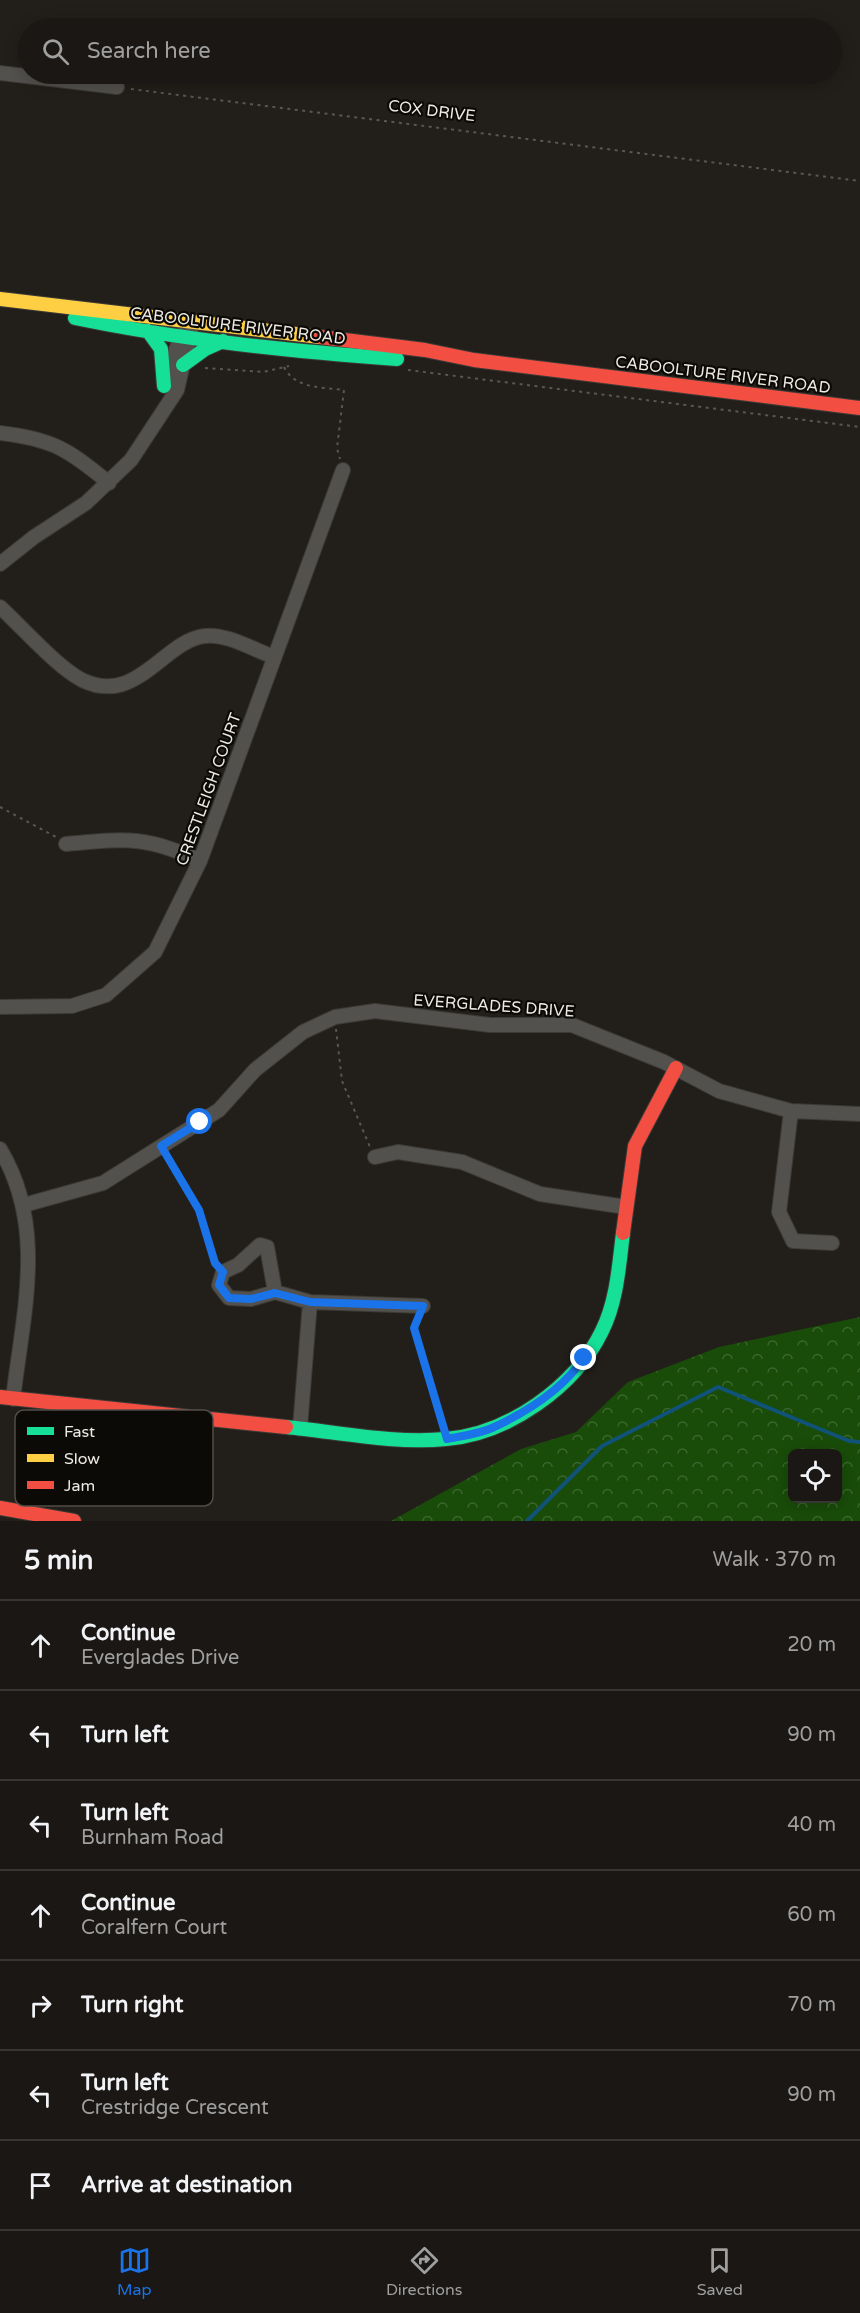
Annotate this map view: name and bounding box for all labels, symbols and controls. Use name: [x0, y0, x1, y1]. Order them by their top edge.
search box: [18, 18, 842, 84]
icon: search: [39, 35, 72, 68]
text: Search here: [87, 38, 211, 64]
street label: COX DRIVE: [387, 96, 477, 126]
street label: CABOOLTURE RIVER ROAD: [129, 303, 347, 349]
street label: CABOOLTURE RIVER ROAD: [614, 352, 832, 398]
street label: CRESTLEIGH COURT: [172, 710, 246, 868]
street label: EVERGLADES DRIVE: [413, 990, 575, 1022]
route start: [186, 1108, 212, 1134]
route end: [570, 1344, 596, 1370]
legend: [15, 1410, 213, 1506]
text: Fast: [64, 1422, 95, 1442]
text: Slow: [64, 1449, 100, 1469]
map controls: [788, 1449, 842, 1503]
button: locate: [788, 1449, 842, 1503]
text: Jam: [64, 1476, 95, 1496]
text: 5 min: [24, 1545, 93, 1576]
text: Walk · 370 m: [713, 1548, 836, 1572]
text: Continue: [81, 1620, 176, 1646]
icon: ahead: [24, 1629, 57, 1662]
text: 20 m: [787, 1633, 836, 1657]
text: Everglades Drive: [81, 1646, 239, 1670]
icon: left: [24, 1719, 57, 1752]
text: Turn left: [81, 1722, 169, 1748]
text: 90 m: [787, 1723, 836, 1747]
text: Turn left: [81, 1800, 169, 1826]
icon: left: [24, 1809, 57, 1842]
text: 40 m: [787, 1813, 836, 1837]
text: Burnham Road: [81, 1826, 224, 1850]
text: Continue: [81, 1890, 176, 1916]
icon: ahead: [24, 1899, 57, 1932]
text: 60 m: [787, 1903, 836, 1927]
text: Coralfern Court: [81, 1916, 227, 1940]
icon: right: [24, 1989, 57, 2022]
text: Turn right: [81, 1992, 183, 2018]
text: 70 m: [787, 1993, 836, 2017]
text: Turn left: [81, 2070, 169, 2096]
icon: left: [24, 2079, 57, 2112]
text: 90 m: [787, 2083, 836, 2107]
text: Crestridge Crescent: [81, 2096, 269, 2120]
icon: arrive: [24, 2169, 57, 2202]
text: Arrive at destination: [81, 2172, 292, 2198]
tab: Map: [117, 2244, 152, 2300]
tab: Directions: [386, 2244, 462, 2300]
tab: Saved: [697, 2244, 743, 2300]

